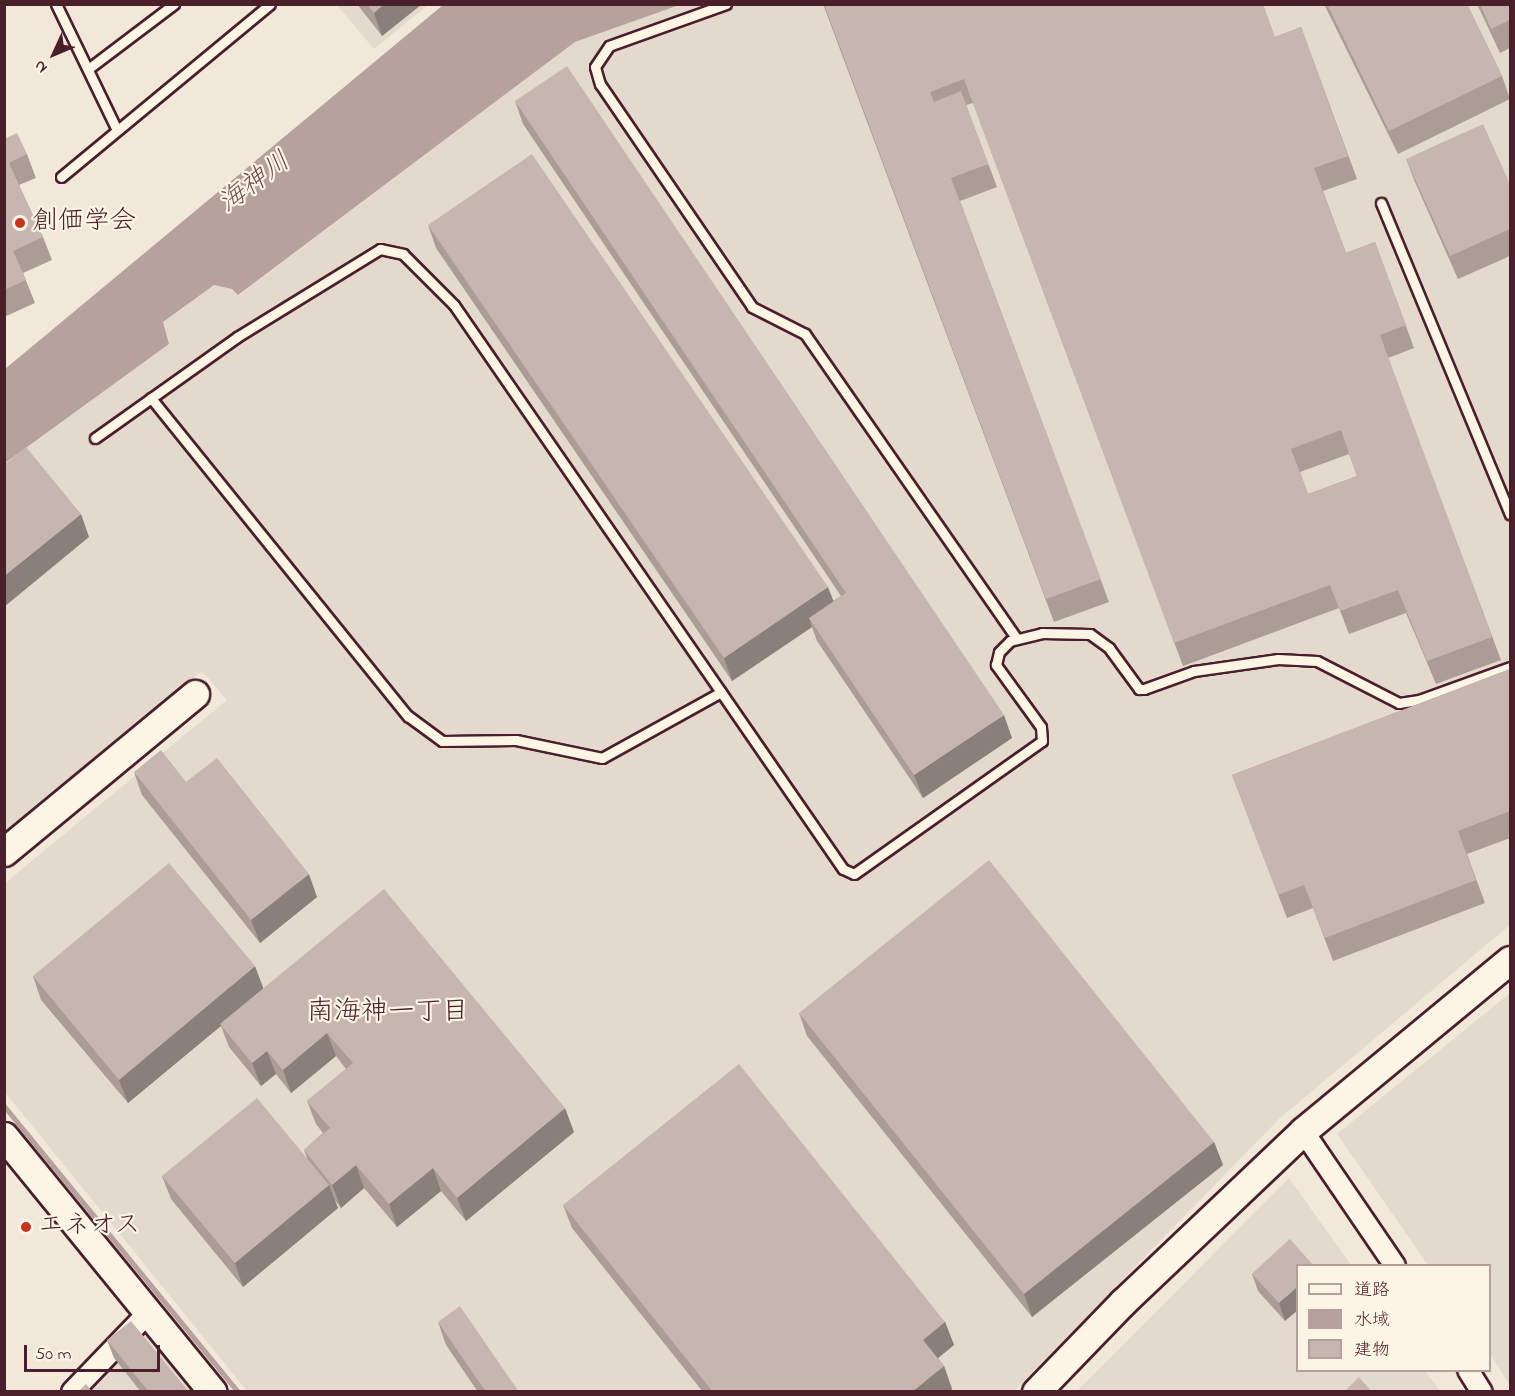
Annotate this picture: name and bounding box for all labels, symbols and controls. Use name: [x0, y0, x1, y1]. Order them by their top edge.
north arrow: [24, 24, 84, 84]
text: N: [29, 54, 53, 79]
water label: 海神川: [213, 146, 297, 220]
place label: 創価学会: [32, 207, 136, 239]
marker: 創価学会: [13, 216, 27, 230]
district label: 南海神一丁目: [307, 997, 469, 1029]
place label: エネオス: [38, 1211, 142, 1243]
marker: エネオス: [19, 1220, 33, 1234]
legend: [1296, 1264, 1491, 1372]
text: 道路: [1354, 1278, 1390, 1304]
text: 水域: [1354, 1308, 1390, 1334]
scale bar: [27, 1333, 164, 1371]
text: 建物: [1354, 1338, 1390, 1364]
text: 50 m: [35, 1342, 72, 1368]

